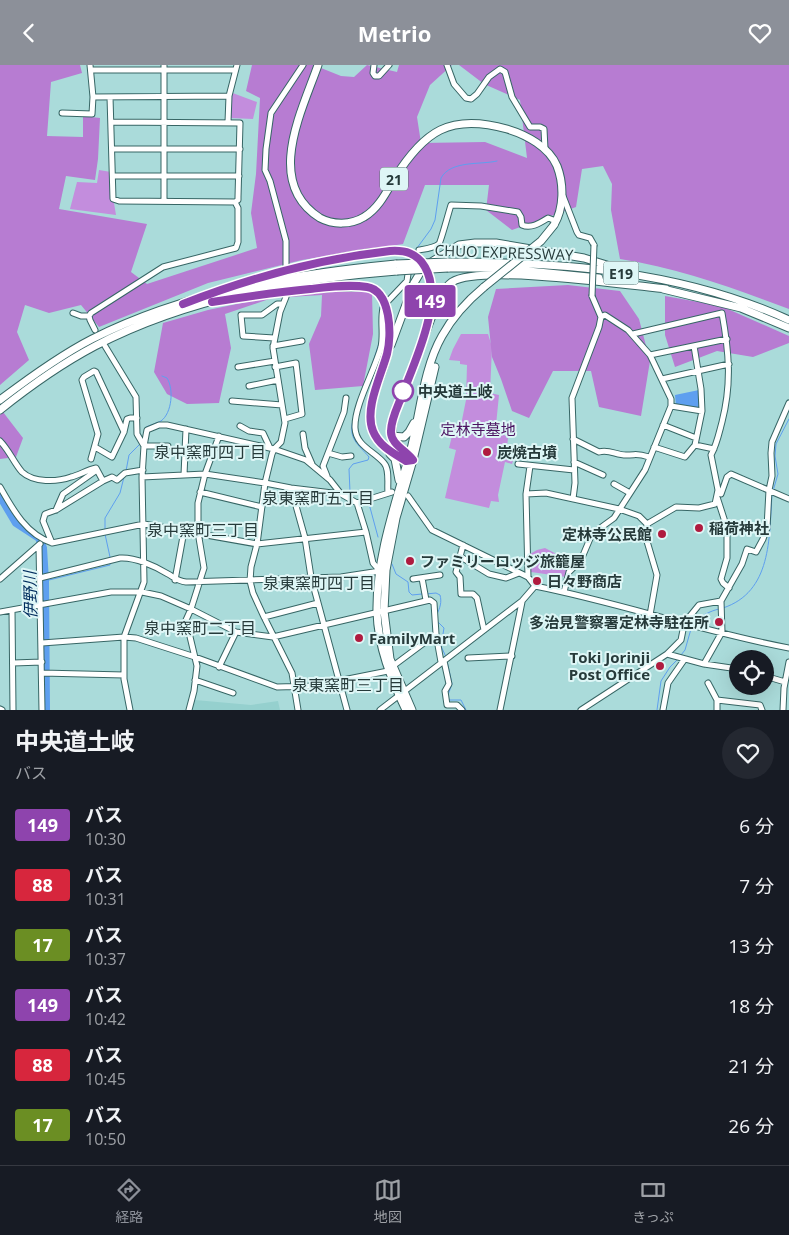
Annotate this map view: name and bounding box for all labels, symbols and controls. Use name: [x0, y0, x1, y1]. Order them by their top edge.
text: Metrio: [358, 18, 431, 48]
icon: back: [15, 19, 43, 47]
icon: heart: [746, 19, 774, 47]
road number: 21: [380, 167, 408, 191]
street label: CHUO EXPRESSWAY: [434, 240, 574, 264]
road number: E19: [604, 262, 638, 285]
line badge: 149: [401, 285, 459, 317]
text: 149: [415, 289, 445, 313]
marker: 中央道土岐: [392, 380, 414, 402]
place label: 中央道土岐: [418, 381, 493, 401]
park label: 定林寺墓地: [440, 419, 516, 439]
district label: 泉中窯町四丁目: [154, 441, 266, 463]
place label: 炭焼古墳: [497, 442, 557, 462]
marker: 炭焼古墳: [481, 446, 493, 458]
district label: 泉東窯町五丁目: [262, 487, 374, 509]
place label: 稲荷神社: [709, 518, 769, 538]
district label: 泉中窯町三丁目: [147, 519, 259, 541]
marker: 稲荷神社: [693, 522, 705, 534]
place label: 定林寺公民館: [562, 524, 652, 544]
marker: 定林寺公民館: [656, 528, 668, 540]
place label: ファミリーロッジ旅籠屋: [420, 551, 585, 571]
marker: ファミリーロッジ旅籠屋: [404, 555, 416, 567]
water label: 伊野川: [19, 569, 41, 619]
place label: 日々野商店: [547, 571, 622, 591]
district label: 泉東窯町四丁目: [263, 572, 375, 594]
marker: 日々野商店: [531, 575, 543, 587]
place label: 多治見警察署定林寺駐在所: [529, 612, 709, 632]
marker: 多治見警察署定林寺駐在所: [713, 616, 725, 628]
district label: 泉中窯町二丁目: [144, 617, 256, 639]
place label: FamilyMart: [369, 628, 456, 648]
marker: FamilyMart: [353, 632, 365, 644]
place label: Toki Jorinji Post Office: [569, 647, 650, 684]
map controls: [729, 650, 774, 695]
button: locate: [729, 650, 774, 695]
marker: Toki Jorinji Post Office: [654, 660, 666, 672]
district label: 泉東窯町三丁目: [292, 674, 404, 696]
text: 中央道土岐: [15, 724, 135, 757]
button: heart: [722, 727, 774, 779]
text: バス: [15, 762, 47, 784]
text: バス: [85, 802, 123, 828]
text: 149: [27, 813, 58, 837]
text: 6 分: [739, 813, 774, 839]
text: 10:30: [85, 828, 126, 850]
text: バス: [85, 862, 123, 888]
text: 88: [32, 873, 53, 897]
text: 7 分: [739, 873, 774, 899]
text: 10:31: [85, 888, 126, 910]
text: バス: [85, 922, 123, 948]
text: 17: [32, 933, 53, 957]
text: 13 分: [728, 933, 774, 959]
text: 10:37: [85, 948, 126, 970]
text: バス: [85, 982, 123, 1008]
text: 149: [27, 993, 58, 1017]
text: 18 分: [728, 993, 774, 1019]
text: 10:42: [85, 1008, 126, 1030]
text: バス: [85, 1042, 123, 1068]
text: 88: [32, 1053, 53, 1077]
text: 21 分: [728, 1053, 774, 1079]
text: 10:45: [85, 1068, 126, 1090]
text: バス: [85, 1102, 123, 1128]
text: 17: [32, 1113, 53, 1137]
text: 26 分: [728, 1113, 774, 1139]
text: 10:50: [85, 1128, 126, 1150]
tab: 経路: [115, 1176, 143, 1226]
tab: 地図: [374, 1176, 402, 1226]
tab: きっぷ: [632, 1176, 674, 1226]

